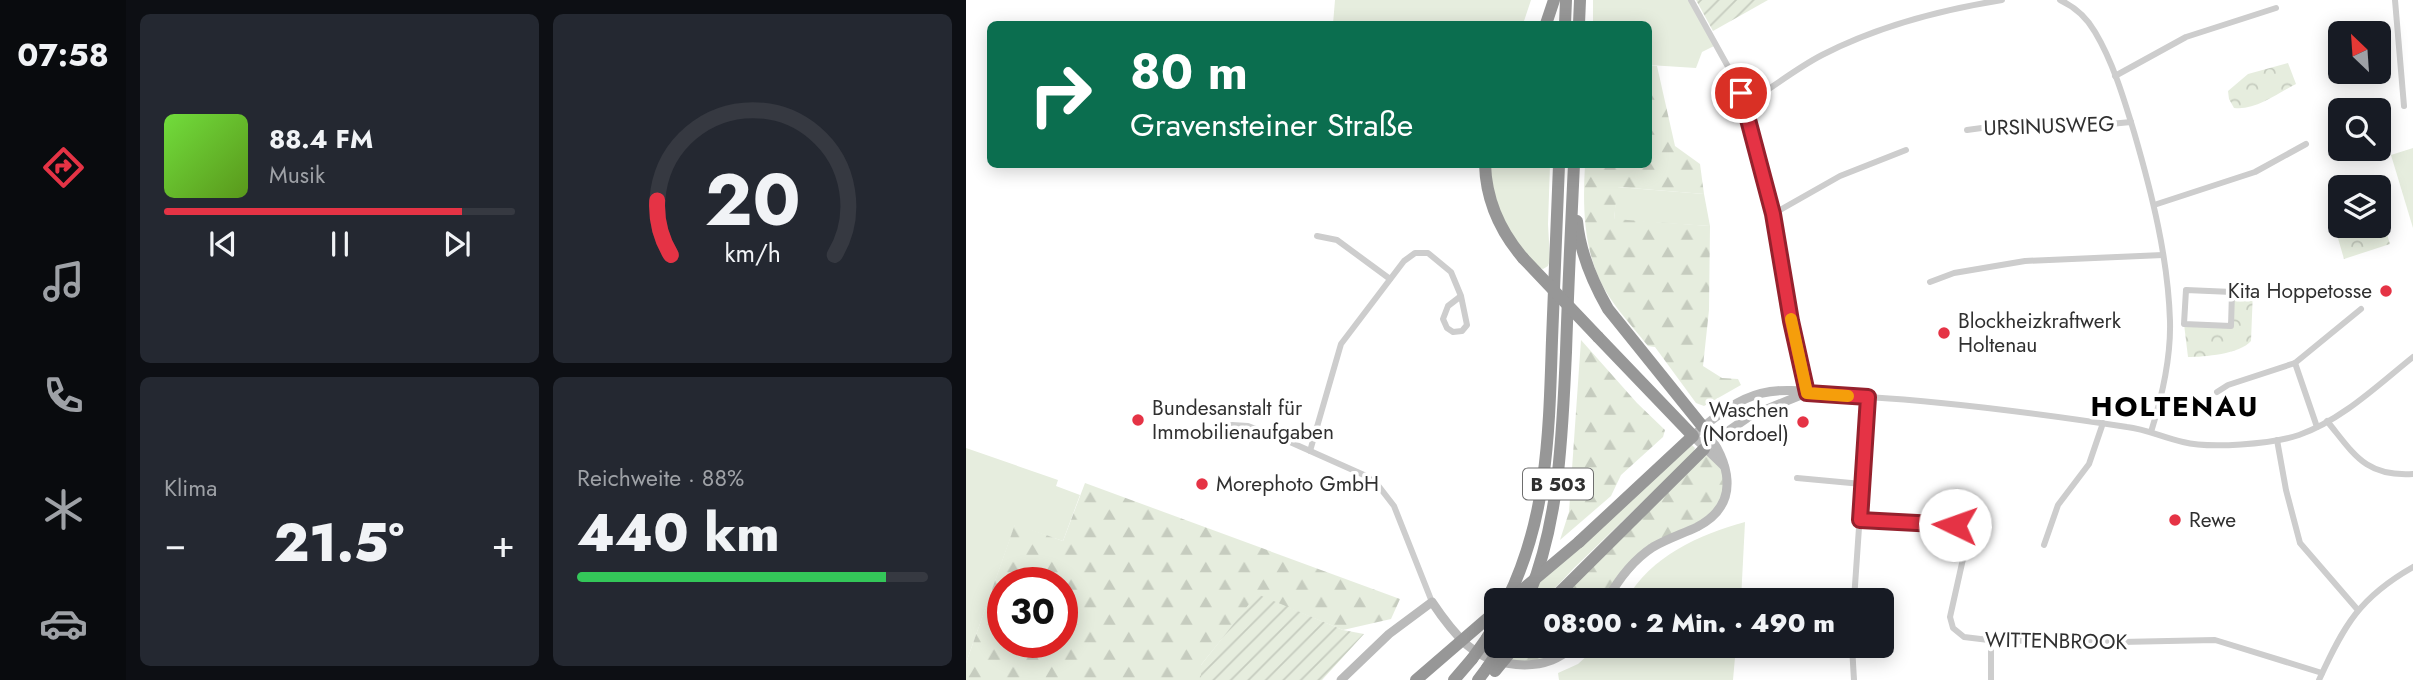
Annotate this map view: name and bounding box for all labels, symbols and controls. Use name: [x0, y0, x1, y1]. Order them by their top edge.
north arrow: [2328, 21, 2390, 84]
map controls: [2328, 21, 2391, 238]
text: 07:58: [17, 32, 109, 78]
text: 80 m: [1130, 37, 1248, 107]
icon: right: [1015, 49, 1106, 140]
pin: [1711, 63, 1771, 123]
icon: arrive: [1722, 74, 1760, 112]
button: search: [2328, 98, 2391, 161]
text: Gravensteiner Straße: [1130, 102, 1413, 148]
street label: URSINUSWEG: [1983, 109, 2115, 143]
text: 88.4 FM: [269, 120, 373, 158]
icon: directions: [39, 143, 88, 192]
text: 20: [705, 147, 800, 252]
text: Musik: [269, 158, 325, 192]
button: layers: [2328, 175, 2391, 238]
icon: previous: [204, 225, 242, 263]
icon: pause: [321, 225, 359, 263]
icon: next: [438, 225, 476, 263]
text: km/h: [724, 235, 781, 271]
icon: music: [39, 257, 88, 306]
place label: Kita Hoppetosse: [2228, 276, 2372, 306]
marker: Kita Hoppetosse: [2378, 283, 2394, 299]
place label: Blockheizkraftwerk Holtenau: [1958, 306, 2122, 360]
marker: Blockheizkraftwerk Holtenau: [1936, 325, 1952, 341]
icon: phone: [39, 371, 88, 420]
district label: HOLTENAU: [2091, 386, 2259, 427]
place label: Bundesanstalt für Immobilienaufgaben: [1152, 393, 1334, 447]
place label: Waschen (Nordoel): [1702, 395, 1789, 449]
marker: Bundesanstalt für Immobilienaufgaben: [1130, 412, 1146, 428]
marker: Waschen (Nordoel): [1795, 414, 1811, 430]
text: Reichweite · 88%: [577, 461, 744, 495]
road number: B 503: [1523, 468, 1593, 499]
place label: Morephoto GmbH: [1216, 469, 1379, 499]
text: Klima: [164, 471, 217, 505]
marker: Morephoto GmbH: [1194, 476, 1210, 492]
icon: climate: [39, 485, 88, 534]
position arrow: [1918, 488, 1992, 562]
text: 440 km: [577, 495, 780, 571]
text: 21.5°: [274, 505, 404, 581]
place label: Rewe: [2189, 505, 2236, 535]
marker: Rewe: [2167, 512, 2183, 528]
text: −: [164, 516, 186, 571]
text: +: [492, 516, 515, 571]
speed limit sign: 30: [987, 567, 1078, 658]
icon: car: [39, 599, 88, 648]
text: 08:00 · 2 Min. · 490 m: [1543, 604, 1835, 642]
street label: WITTENBROOK: [1985, 625, 2128, 657]

